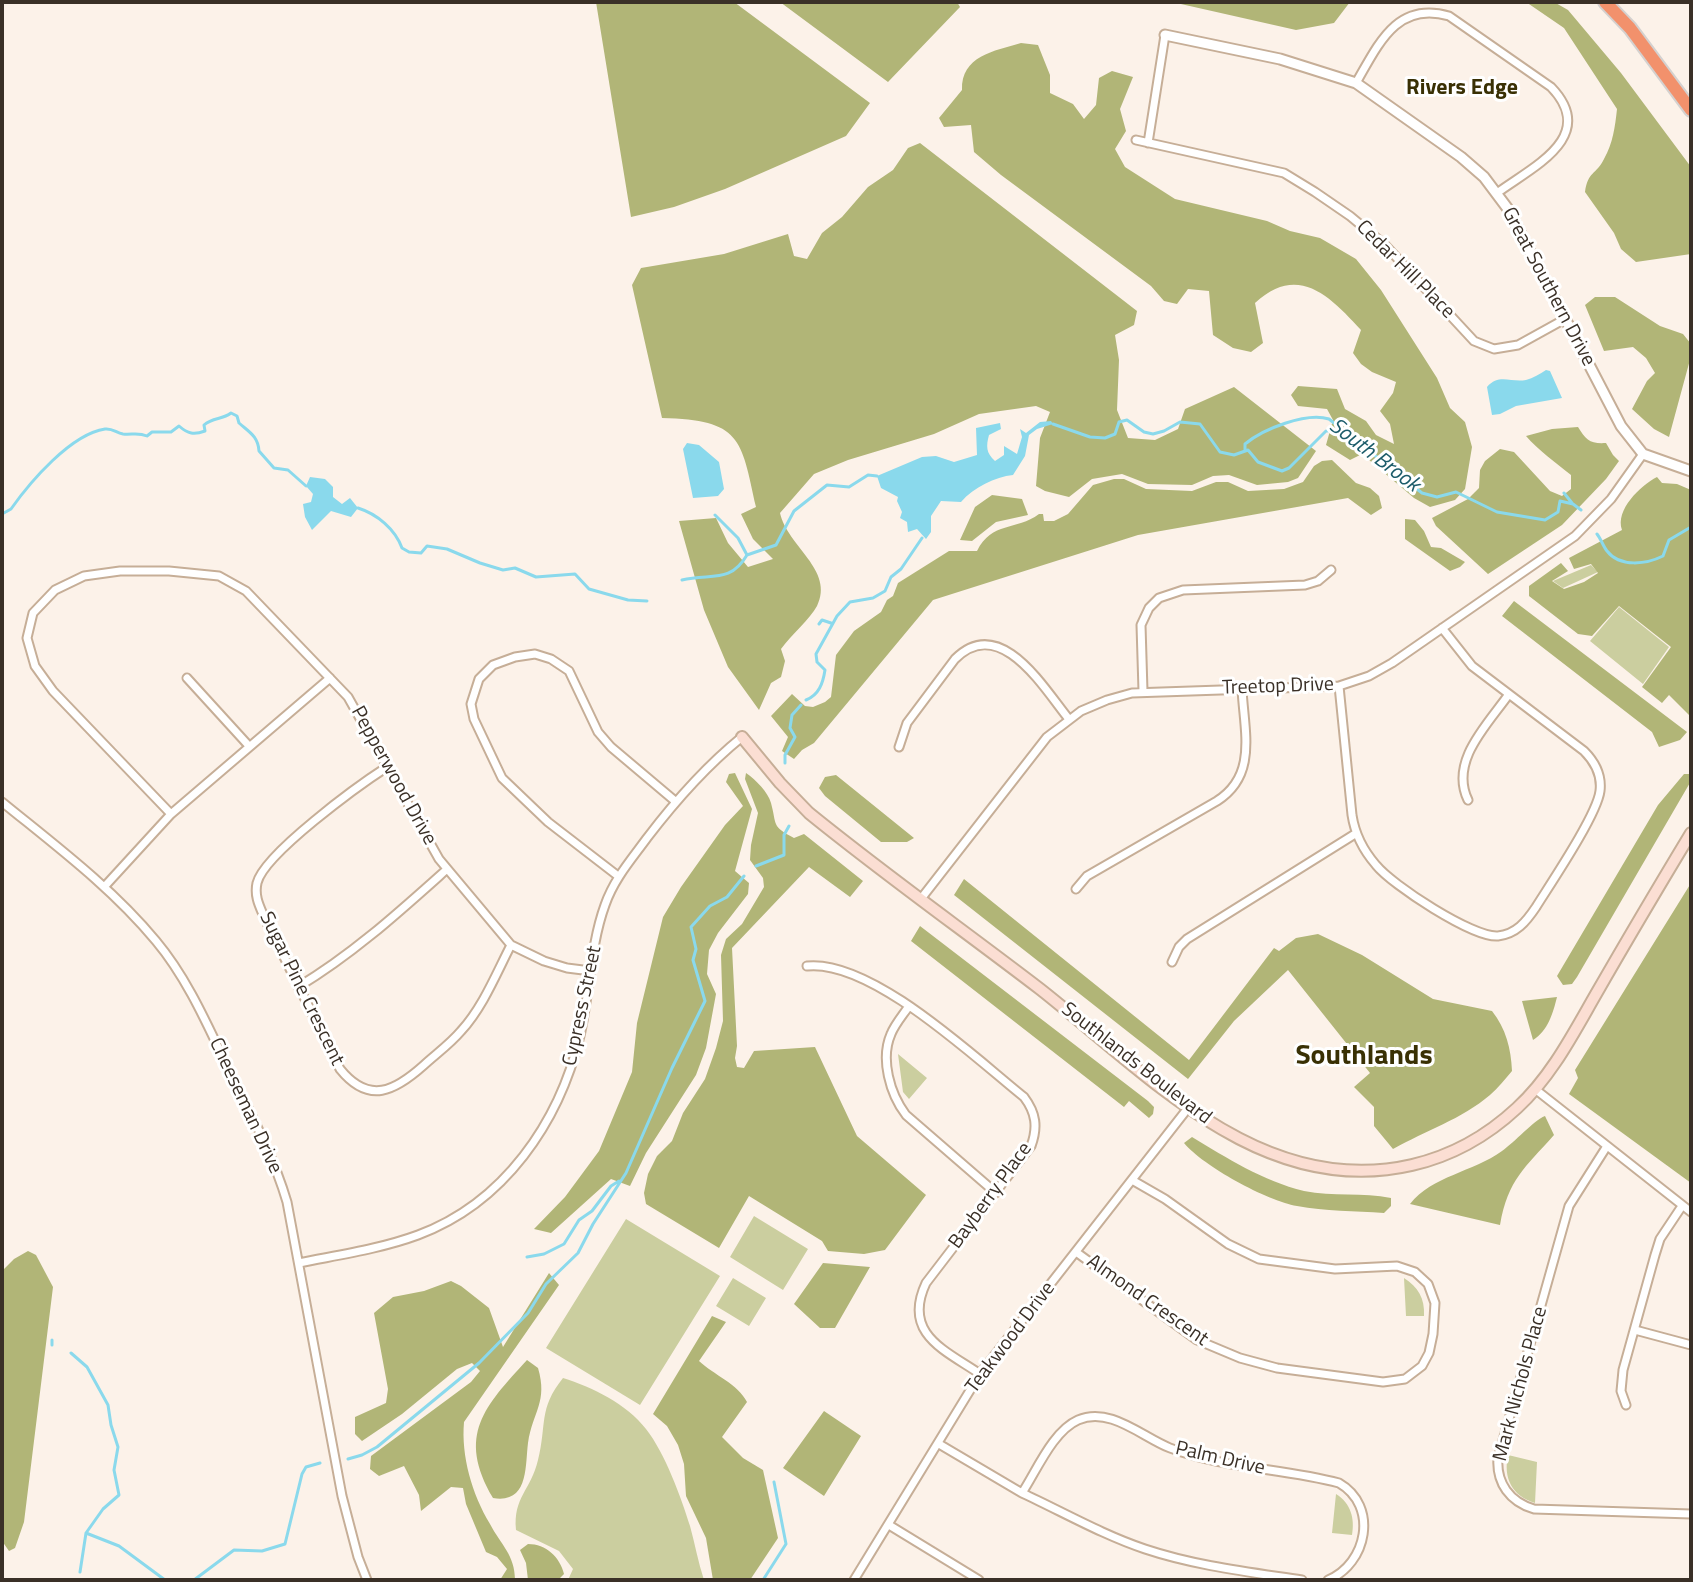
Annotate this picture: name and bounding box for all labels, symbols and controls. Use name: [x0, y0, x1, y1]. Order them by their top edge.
district label: Rivers Edge: [1406, 76, 1518, 102]
street label: Great Southern Drive: [1496, 204, 1600, 370]
street label: Cedar Hill Place: [1351, 216, 1459, 324]
water label: South Brook: [1324, 413, 1424, 499]
street label: Treetop Drive: [1222, 673, 1334, 701]
street label: Pepperwood Drive: [345, 702, 441, 850]
street label: Sugar Pine Crescent: [253, 908, 349, 1070]
street label: Cypress Street: [559, 944, 607, 1068]
street label: Southlands Boulevard: [1056, 998, 1216, 1130]
street label: Cheeseman Drive: [203, 1034, 287, 1178]
district label: Southlands: [1295, 1040, 1433, 1074]
street label: Bayberry Place: [944, 1138, 1038, 1254]
street label: Almond Crescent: [1082, 1250, 1212, 1352]
street label: Teakwood Drive: [961, 1278, 1061, 1398]
street label: Mark Nichols Place: [1489, 1304, 1553, 1464]
street label: Palm Drive: [1173, 1437, 1267, 1481]

